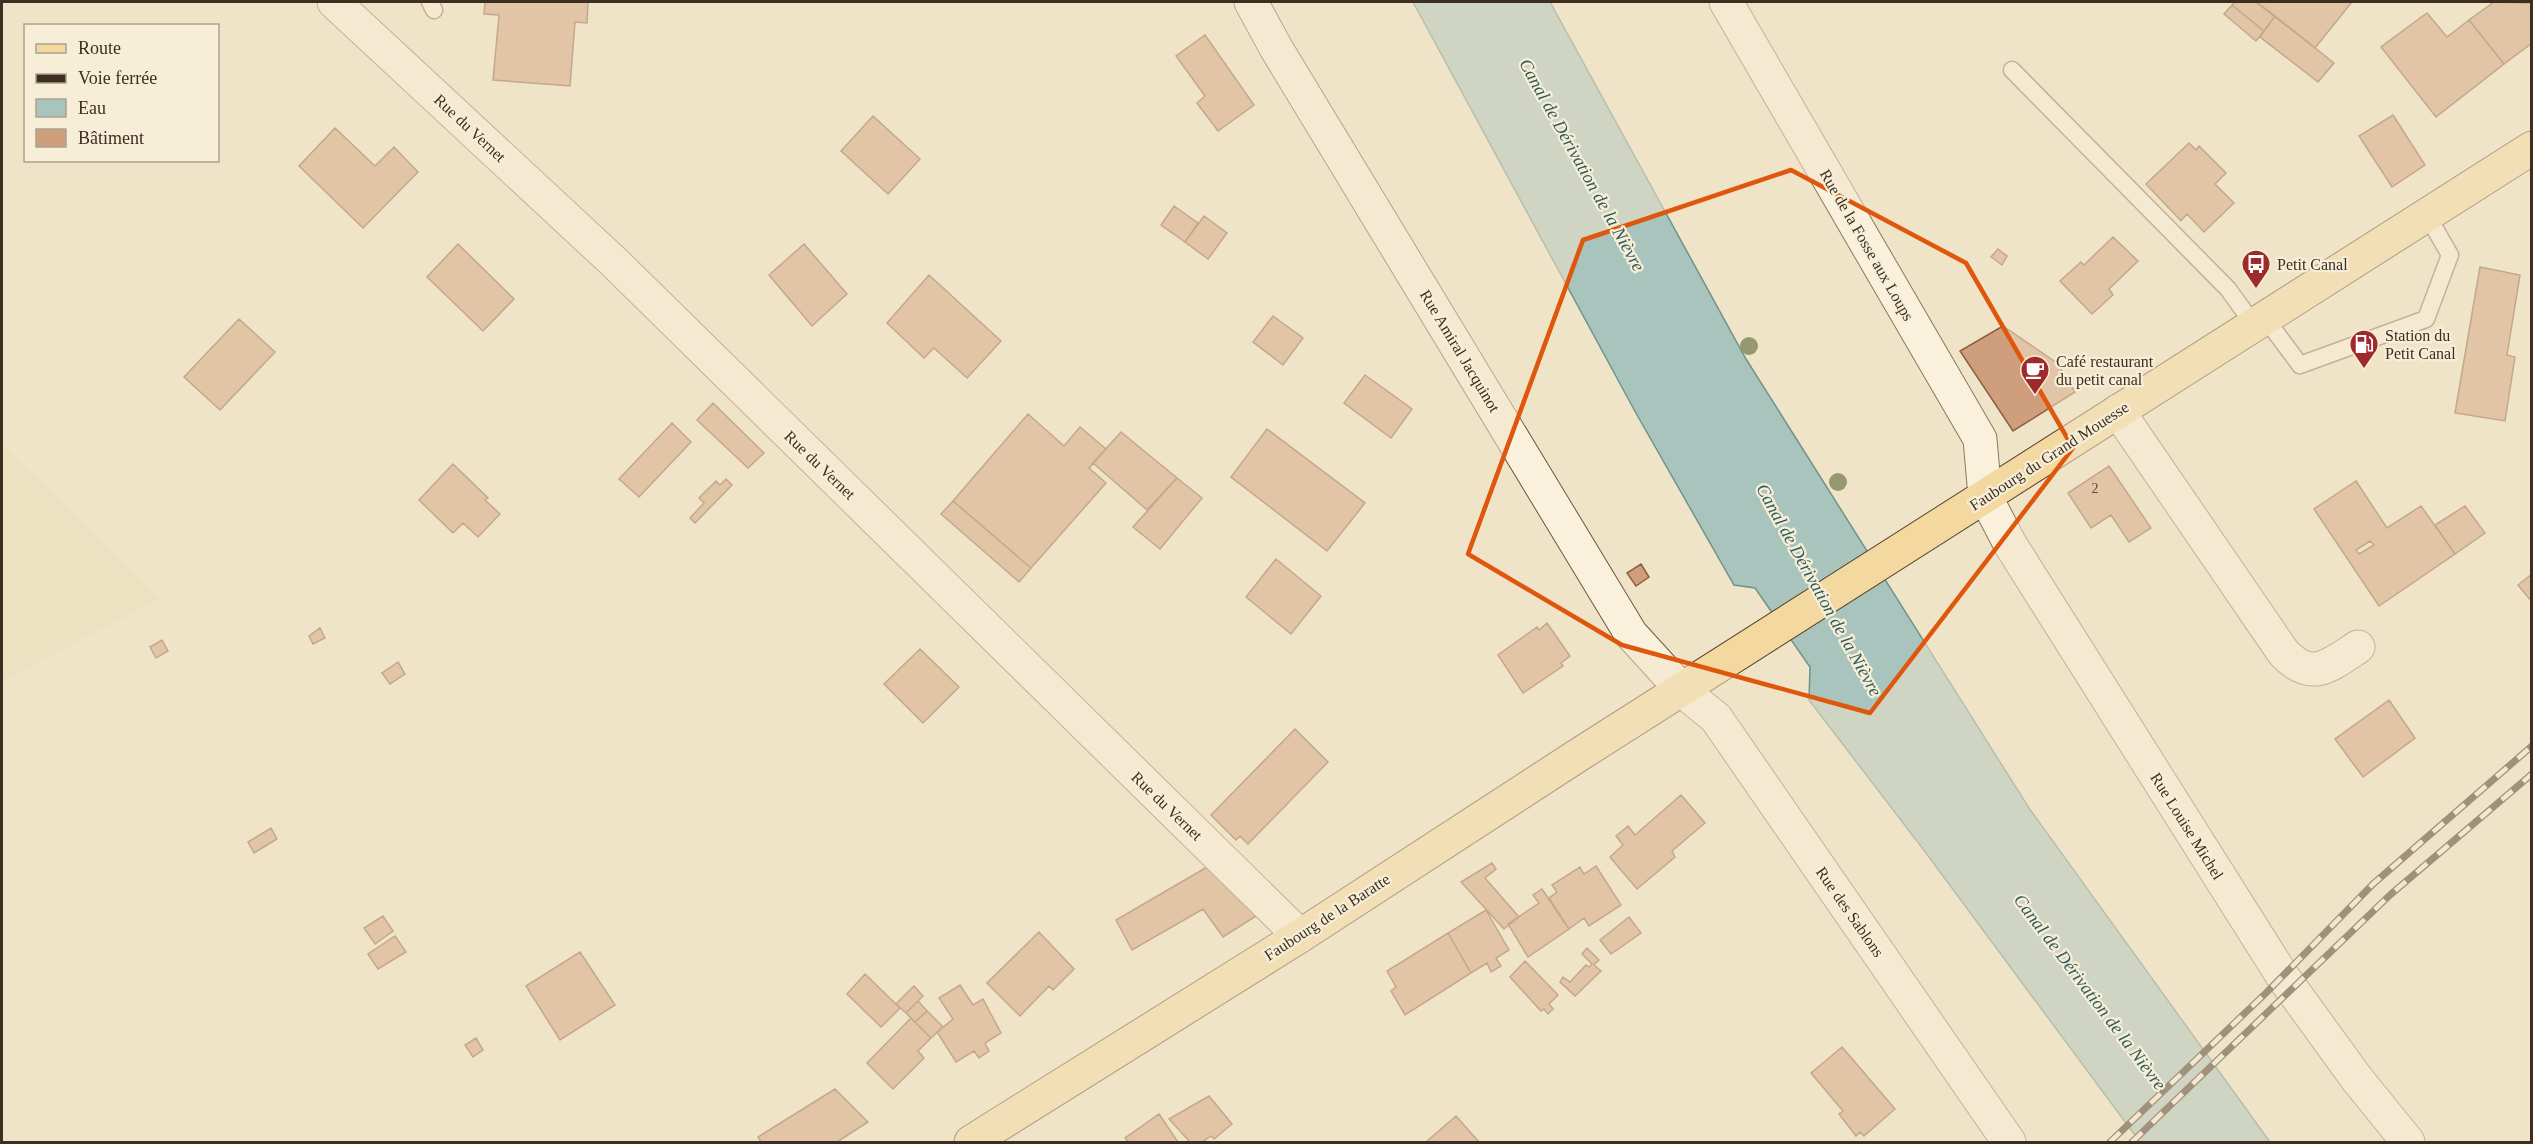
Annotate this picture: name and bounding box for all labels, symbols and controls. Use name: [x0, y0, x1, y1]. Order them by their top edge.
legend: [24, 24, 219, 162]
text: Route: [78, 38, 121, 58]
water label: Canal de Dérivation de la Nièvre: [1515, 55, 1649, 275]
text: Voie ferrée: [78, 68, 157, 88]
street label: Rue du Vernet: [431, 91, 510, 166]
text: Eau: [78, 98, 106, 118]
text: Bâtiment: [78, 128, 144, 148]
street label: Rue de la Fosse aux Loups: [1816, 166, 1917, 324]
bus stop icon: Petit Canal: [2240, 248, 2272, 290]
place label: Petit Canal: [2277, 256, 2348, 273]
street label: Rue Amiral Jacquinot: [1416, 287, 1504, 416]
place label: Station du Petit Canal: [2385, 327, 2456, 362]
fuel station icon: Station du Petit Canal: [2348, 328, 2380, 370]
place label: Café restaurant du petit canal: [2056, 353, 2154, 389]
cafe icon: Café restaurant du petit canal: [2019, 354, 2051, 396]
street label: Faubourg du Grand Mouesse: [1966, 398, 2132, 515]
street label: Rue du Vernet: [781, 427, 859, 503]
water label: Canal de Dérivation de la Nièvre: [1752, 480, 1886, 700]
house number: 2: [2092, 481, 2099, 496]
street label: Rue du Vernet: [1128, 768, 1206, 844]
street label: Rue Louise Michel: [2147, 769, 2227, 883]
street label: Rue des Sablons: [1813, 864, 1887, 960]
street label: Faubourg de la Baratte: [1261, 870, 1393, 965]
water label: Canal de Dérivation de la Nièvre: [2010, 890, 2170, 1094]

